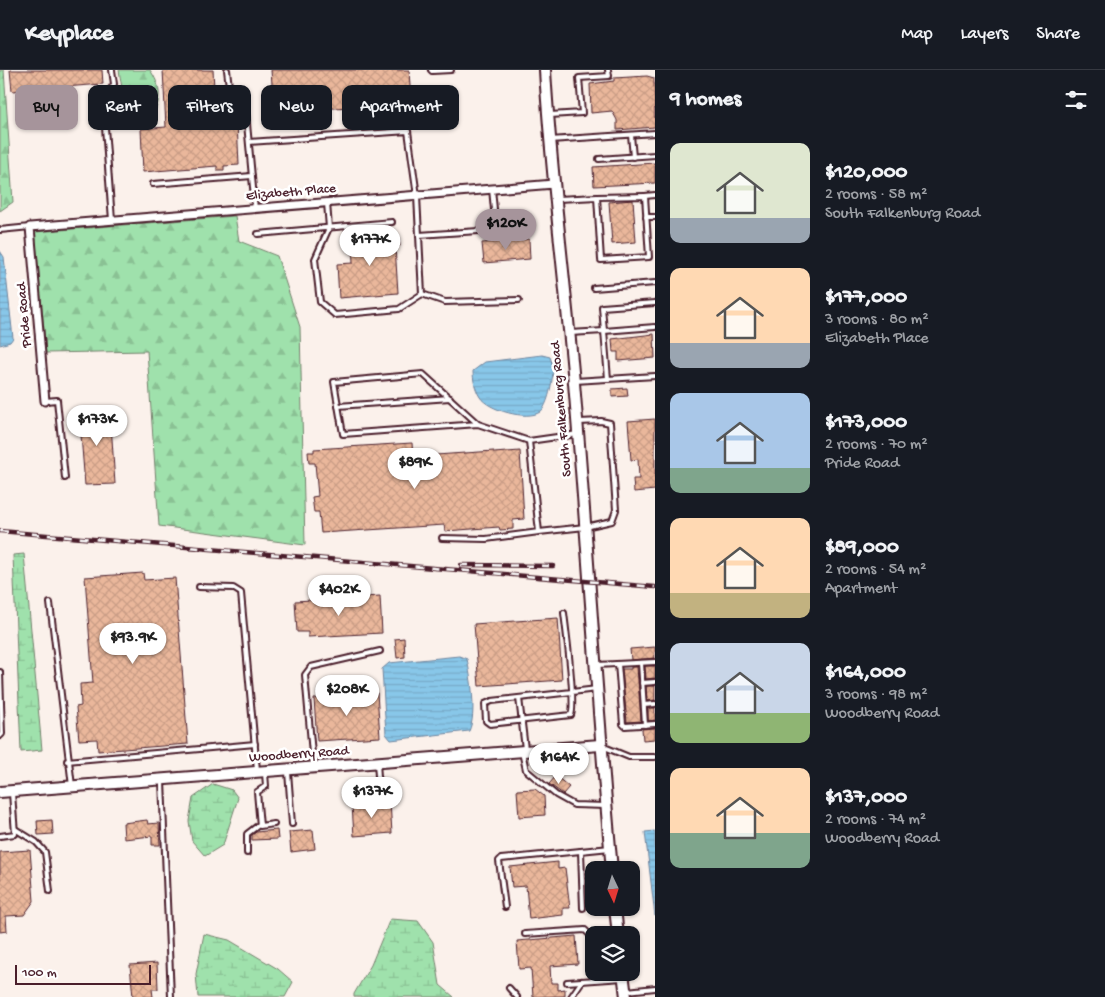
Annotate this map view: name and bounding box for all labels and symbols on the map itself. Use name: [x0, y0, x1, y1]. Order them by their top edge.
street label: Elizabeth Place: [245, 181, 338, 205]
pin: $120K: [471, 208, 541, 251]
pin: $177K: [335, 224, 405, 267]
street label: Pride Road: [14, 280, 36, 349]
street label: South Falkenburg Road: [547, 339, 576, 477]
pin: $173K: [62, 404, 132, 447]
pin: $89K: [385, 448, 445, 490]
pin: $402K: [304, 574, 374, 617]
pin: $93.9K: [92, 622, 174, 665]
pin: $208K: [312, 674, 382, 717]
pin: $164K: [524, 742, 594, 785]
street label: Woodberry Road: [249, 743, 351, 767]
pin: $137K: [337, 776, 407, 819]
north arrow: [585, 861, 640, 916]
scale bar: [15, 962, 151, 985]

